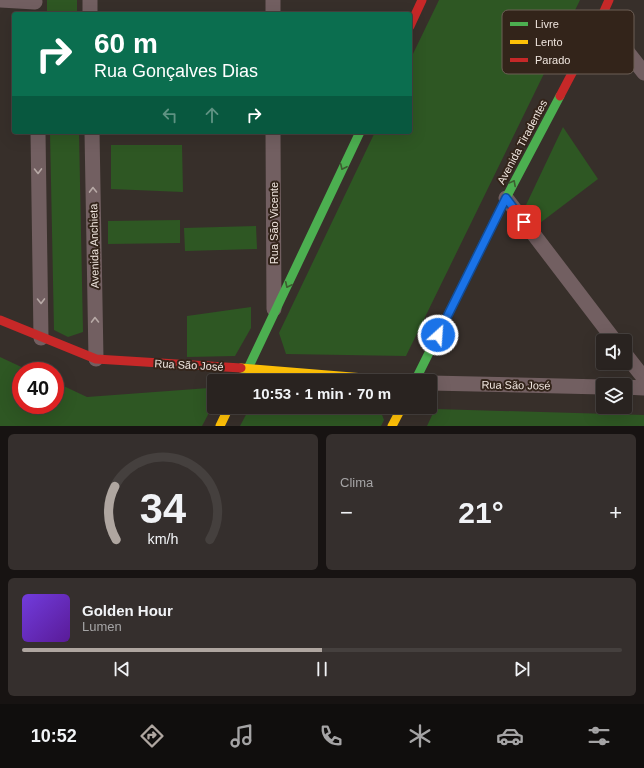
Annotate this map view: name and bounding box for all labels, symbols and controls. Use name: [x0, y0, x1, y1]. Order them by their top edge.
legend: [502, 10, 634, 74]
text: Livre: [535, 18, 559, 30]
icon: right: [28, 28, 80, 80]
text: 60 m: [94, 28, 158, 59]
text: Lento: [535, 36, 563, 48]
text: Parado: [535, 54, 570, 66]
text: Rua Gonçalves Dias: [94, 61, 258, 81]
street label: Avenida Tiradentes: [495, 97, 550, 186]
icon: left: [159, 104, 181, 126]
icon: ahead: [201, 104, 223, 126]
icon: right: [243, 104, 265, 126]
one-way arrow: [340, 163, 348, 171]
one-way arrow: [34, 168, 42, 174]
one-way arrow: [509, 180, 516, 187]
street label: Rua São Vicente: [268, 182, 280, 264]
one-way arrow: [89, 187, 97, 193]
street label: Avenida Anchieta: [87, 203, 101, 289]
pin: [507, 205, 541, 239]
icon: arrive: [513, 211, 535, 233]
one-way arrow: [285, 281, 293, 288]
one-way arrow: [36, 298, 45, 304]
position arrow: [417, 314, 459, 356]
one-way arrow: [91, 317, 99, 323]
map controls: [596, 334, 632, 414]
button: sound: [596, 334, 632, 370]
street label: Rua São José: [154, 357, 224, 373]
speed limit sign: 40: [12, 362, 64, 414]
street label: Rua São José: [481, 378, 551, 392]
button: layers: [596, 378, 632, 414]
text: 10:53 · 1 min · 70 m: [253, 385, 391, 402]
text: Clima: [340, 475, 373, 490]
text: 34: [140, 485, 186, 532]
text: 21°: [458, 496, 504, 529]
text: −: [340, 500, 353, 525]
text: +: [609, 500, 622, 525]
text: km/h: [148, 531, 179, 547]
text: Golden Hour: [82, 602, 173, 619]
text: Lumen: [82, 619, 122, 634]
icon: previous: [111, 658, 133, 680]
icon: pause: [311, 658, 333, 680]
icon: next: [511, 658, 533, 680]
icon: directions: [138, 722, 166, 750]
icon: music: [228, 722, 256, 750]
icon: phone: [317, 722, 345, 750]
icon: climate: [406, 722, 434, 750]
icon: car: [496, 722, 524, 750]
icon: filters: [585, 722, 613, 750]
text: 10:52: [31, 726, 77, 746]

